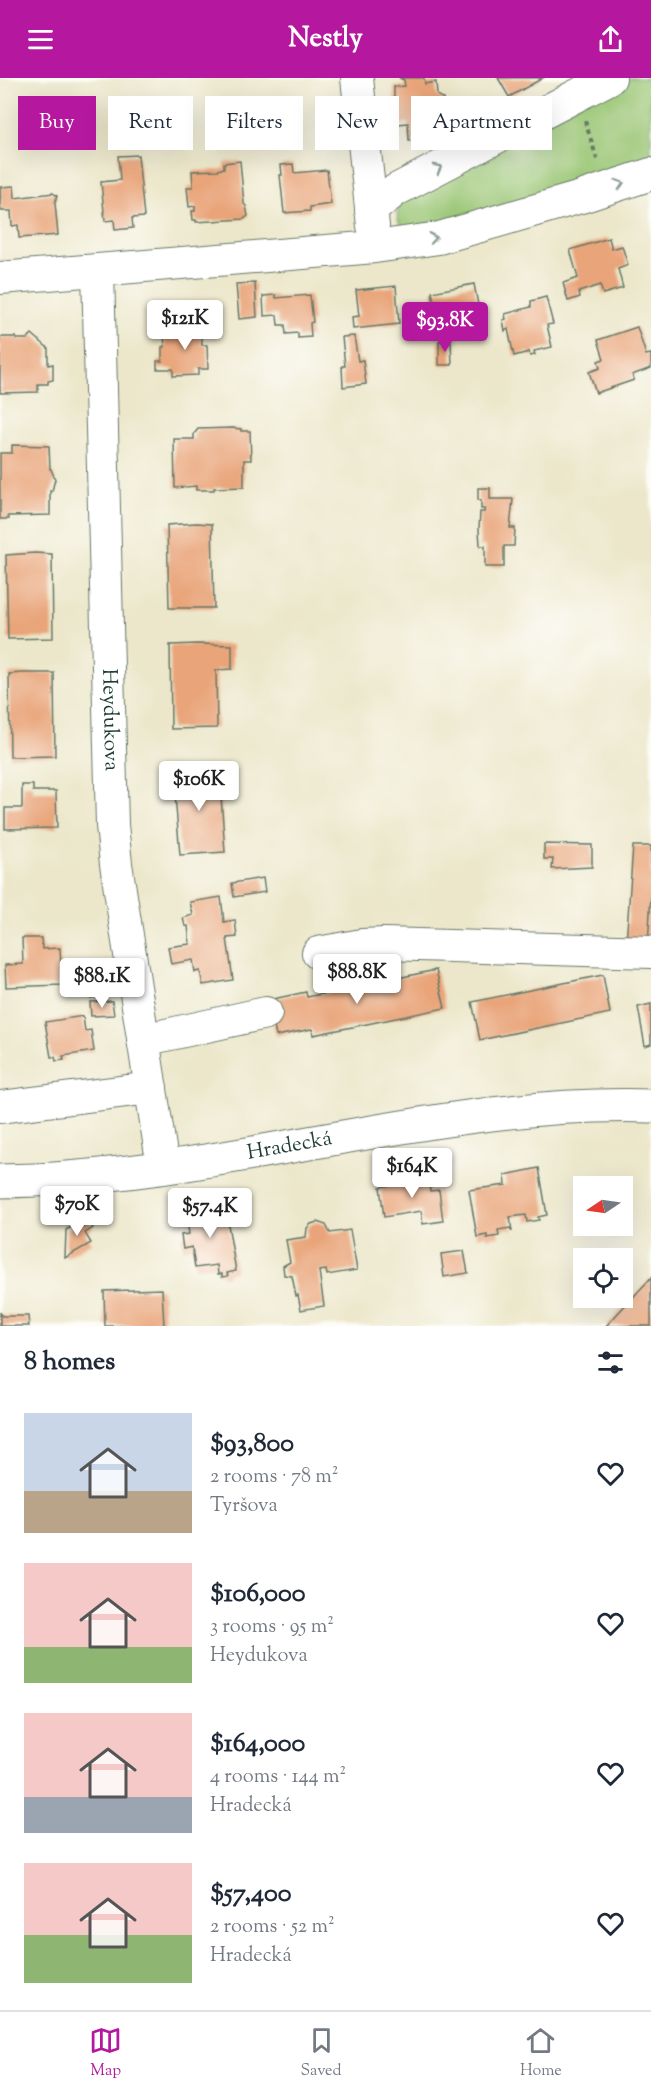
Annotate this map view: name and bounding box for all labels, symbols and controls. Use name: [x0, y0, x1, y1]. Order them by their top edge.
text: Nestly: [288, 20, 363, 59]
icon: menu: [24, 23, 57, 56]
icon: share: [594, 23, 627, 56]
chip: Buy: [18, 96, 96, 150]
chip: Rent: [108, 96, 193, 150]
chip: Filters: [205, 96, 303, 150]
chip: New: [315, 96, 399, 150]
chip: Apartment: [411, 96, 552, 150]
one-way arrow: [432, 164, 442, 175]
one-way arrow: [614, 179, 625, 192]
one-way arrow: [428, 232, 438, 245]
pin: $121K: [143, 300, 227, 351]
pin: $93.8K: [396, 302, 494, 353]
text: $121K: [161, 305, 209, 334]
text: $93.8K: [416, 307, 474, 336]
street label: Heydukova: [93, 668, 126, 772]
pin: $106K: [157, 761, 241, 812]
text: $106K: [173, 766, 225, 795]
pin: $88.8K: [308, 954, 406, 1005]
pin: $88.1K: [53, 958, 151, 1009]
text: $88.8K: [327, 959, 387, 988]
text: $88.1K: [74, 963, 130, 992]
street label: Hradecká: [245, 1124, 335, 1169]
pin: $164K: [370, 1148, 454, 1199]
text: $164K: [386, 1153, 438, 1182]
north arrow: [573, 1176, 633, 1236]
map controls: [573, 1176, 633, 1308]
pin: $70K: [41, 1186, 113, 1237]
pin: $57.4K: [161, 1188, 259, 1239]
text: $70K: [54, 1191, 100, 1220]
text: $57.4K: [182, 1193, 238, 1222]
button: locate: [573, 1248, 633, 1308]
text: 8 homes: [24, 1344, 115, 1381]
icon: filters: [594, 1346, 627, 1379]
text: $93,800: [210, 1426, 294, 1463]
icon: home: [72, 1437, 144, 1509]
icon: heart: [594, 1457, 627, 1490]
text: 2 rooms · 78 m²: [210, 1463, 339, 1492]
text: Tyršova: [210, 1492, 278, 1521]
text: $106,000: [210, 1576, 306, 1613]
icon: home: [72, 1587, 144, 1659]
icon: heart: [594, 1607, 627, 1640]
text: 3 rooms · 95 m²: [210, 1613, 334, 1642]
text: Heydukova: [210, 1642, 308, 1671]
text: $164,000: [210, 1726, 305, 1763]
icon: home: [72, 1737, 144, 1809]
icon: heart: [594, 1757, 627, 1790]
text: 4 rooms · 144 m²: [210, 1763, 346, 1792]
text: Hradecká: [210, 1792, 292, 1821]
text: $57,400: [210, 1876, 291, 1913]
icon: home: [72, 1887, 144, 1959]
icon: heart: [594, 1907, 627, 1940]
text: 2 rooms · 52 m²: [210, 1913, 335, 1942]
text: Hradecká: [210, 1942, 292, 1971]
tab: Map: [89, 2024, 122, 2083]
tab: Saved: [300, 2024, 342, 2083]
tab: Home: [520, 2024, 562, 2083]

